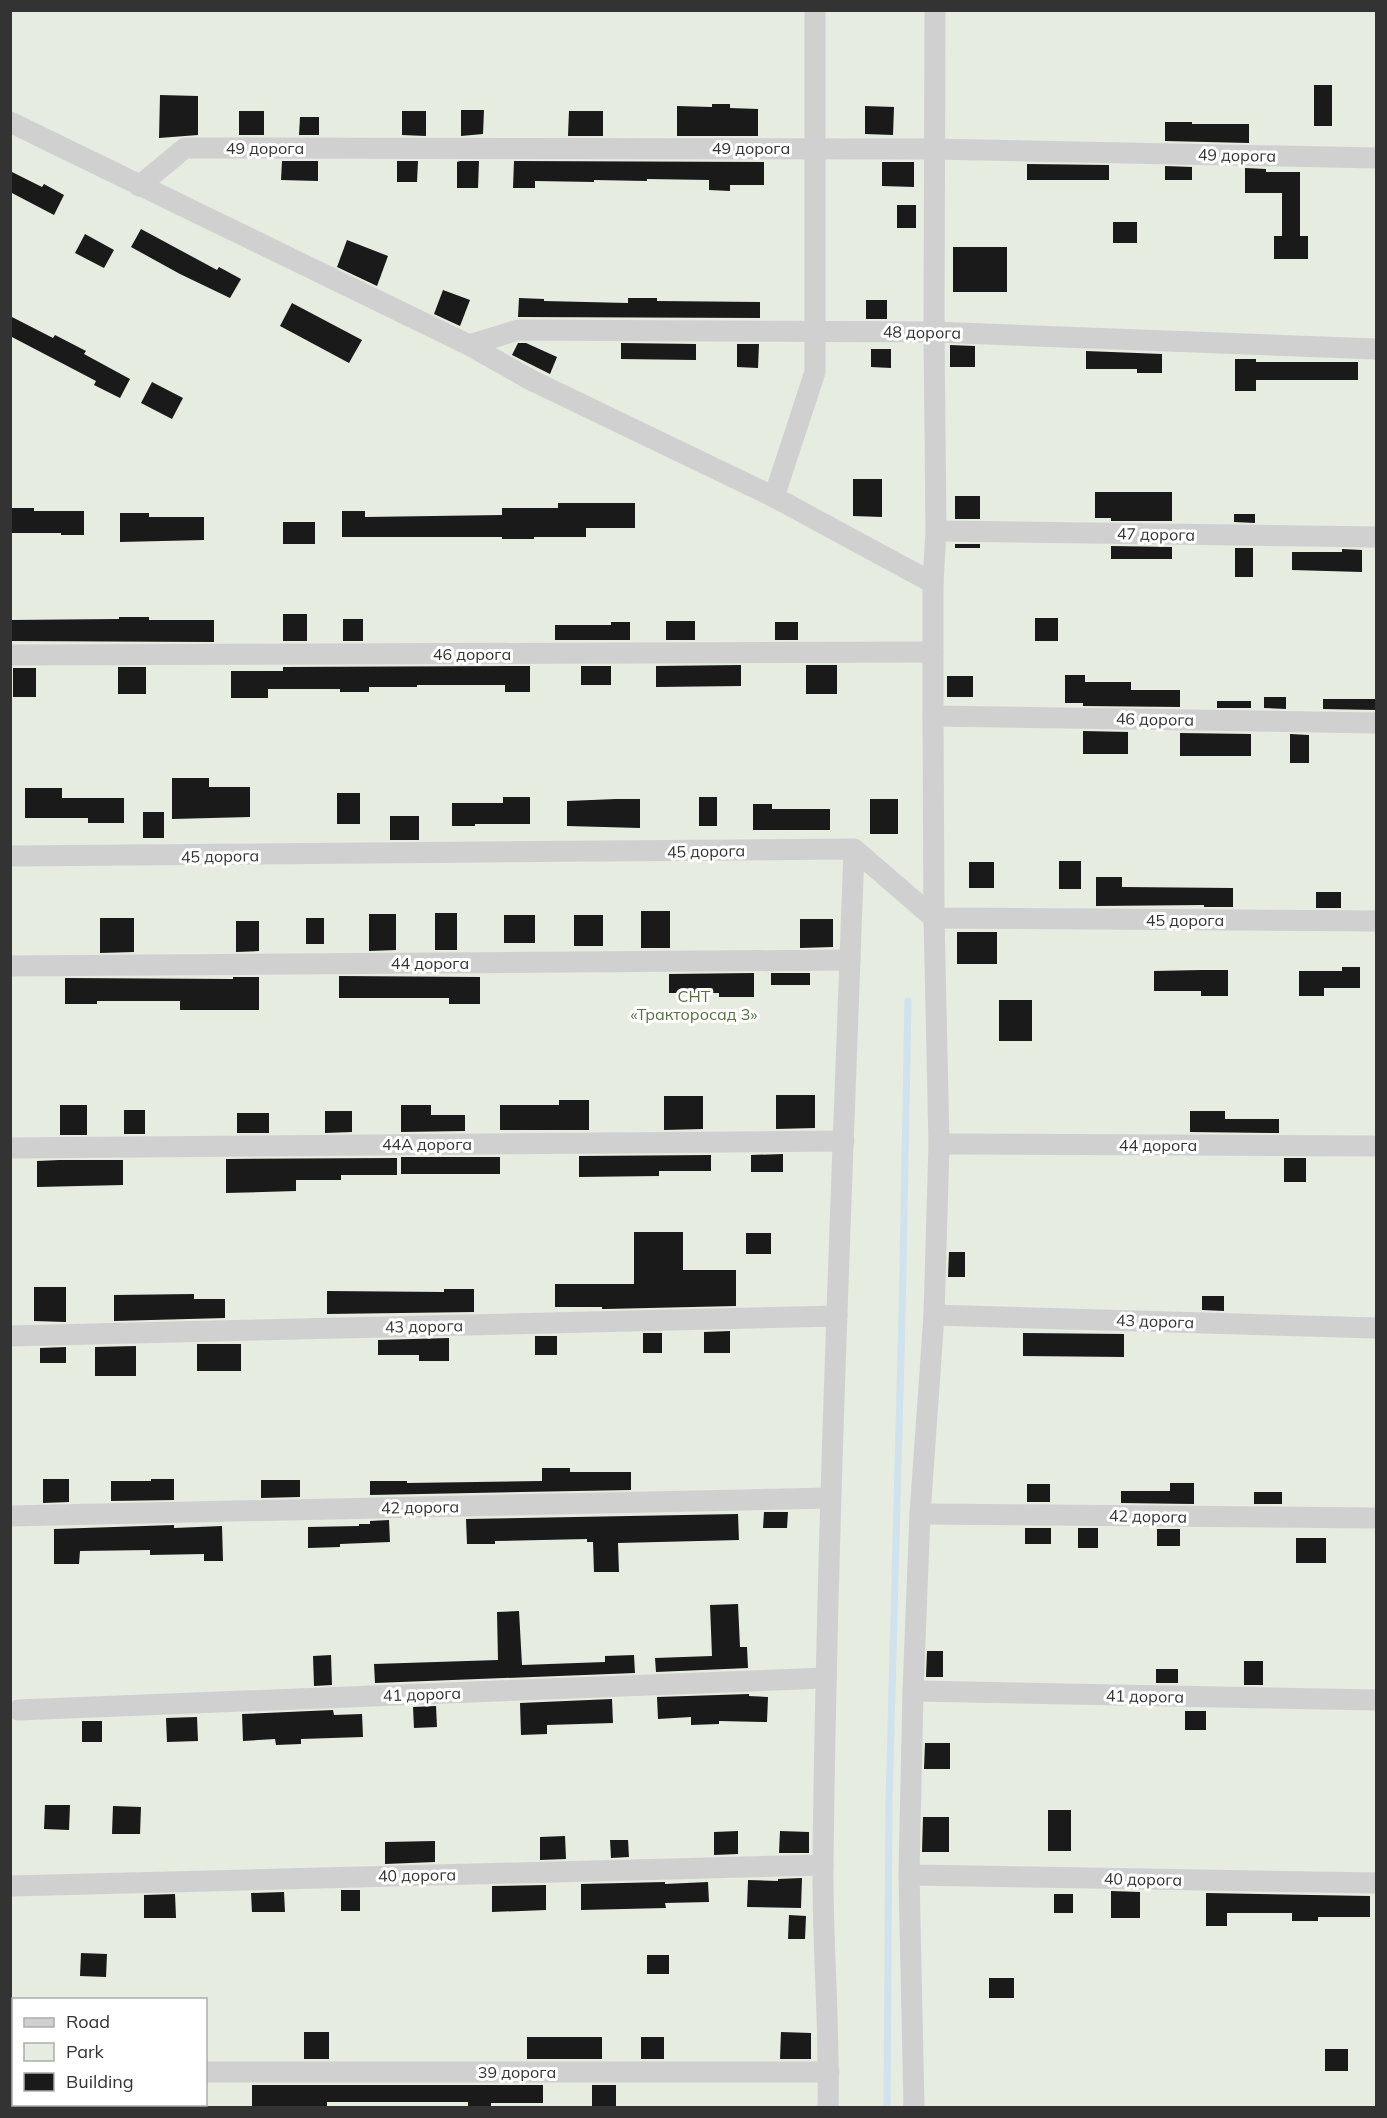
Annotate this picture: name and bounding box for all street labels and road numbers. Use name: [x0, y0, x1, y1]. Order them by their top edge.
street label: 49 дорога: [226, 138, 304, 158]
street label: 49 дорога: [712, 138, 790, 158]
street label: 49 дорога: [1198, 144, 1276, 166]
street label: 48 дорога: [883, 321, 961, 343]
street label: 47 дорога: [1117, 523, 1195, 545]
street label: 46 дорога: [433, 644, 511, 664]
street label: 46 дорога: [1116, 708, 1194, 730]
street label: 45 дорога: [667, 840, 745, 862]
street label: 45 дорога: [181, 845, 259, 867]
street label: 45 дорога: [1146, 910, 1224, 930]
street label: 44 дорога: [391, 953, 469, 973]
street label: 44А дорога: [382, 1134, 472, 1154]
street label: 44 дорога: [1119, 1135, 1197, 1155]
street label: 43 дорога: [1116, 1310, 1194, 1332]
street label: 43 дорога: [385, 1315, 463, 1337]
street label: 42 дорога: [381, 1496, 459, 1518]
street label: 42 дорога: [1109, 1505, 1187, 1527]
street label: 41 дорога: [383, 1683, 461, 1705]
street label: 41 дорога: [1106, 1685, 1184, 1707]
street label: 40 дорога: [378, 1864, 456, 1886]
street label: 40 дорога: [1104, 1868, 1182, 1890]
street label: 39 дорога: [478, 2062, 556, 2082]

